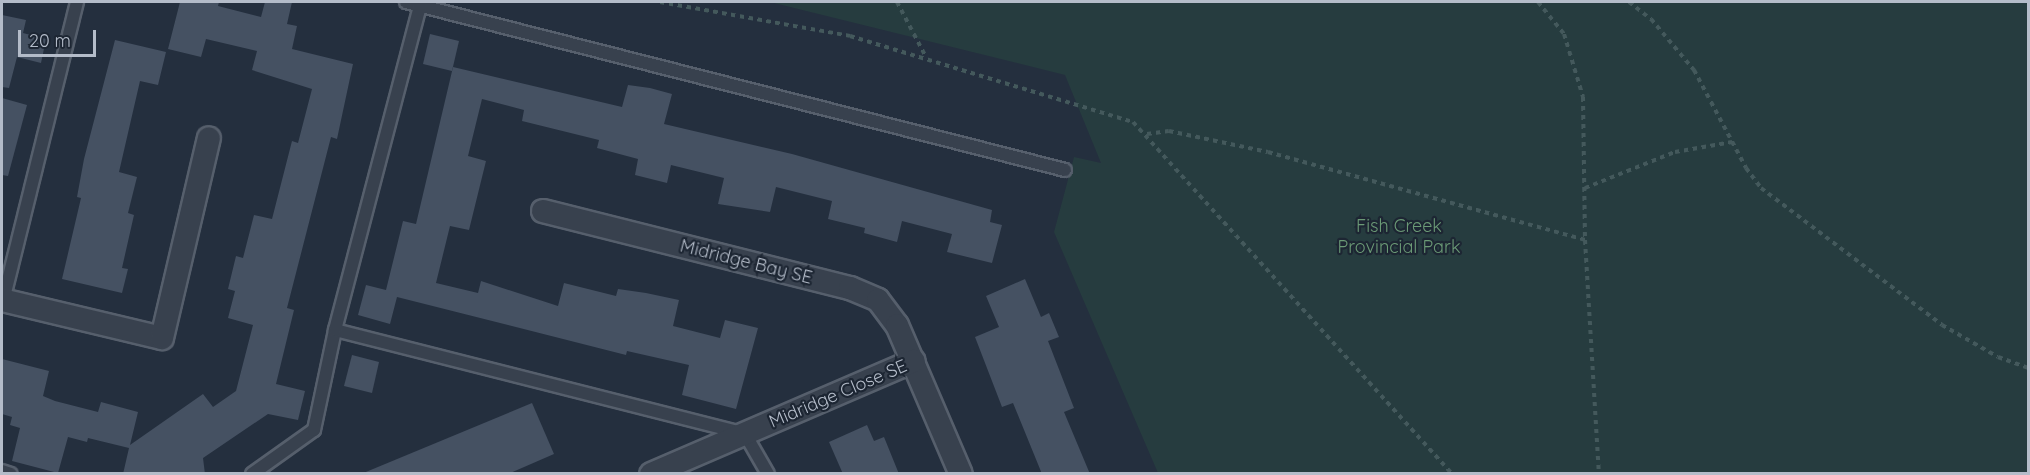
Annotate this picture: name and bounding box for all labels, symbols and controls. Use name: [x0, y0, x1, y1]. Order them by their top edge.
scale bar: [21, 18, 99, 56]
text: 20 m: [29, 29, 71, 52]
park label: Fish Creek Provincial Park: [1337, 216, 1461, 258]
street label: Midridge Bay SE: [678, 235, 814, 289]
street label: Midridge Close SE: [766, 355, 910, 433]

